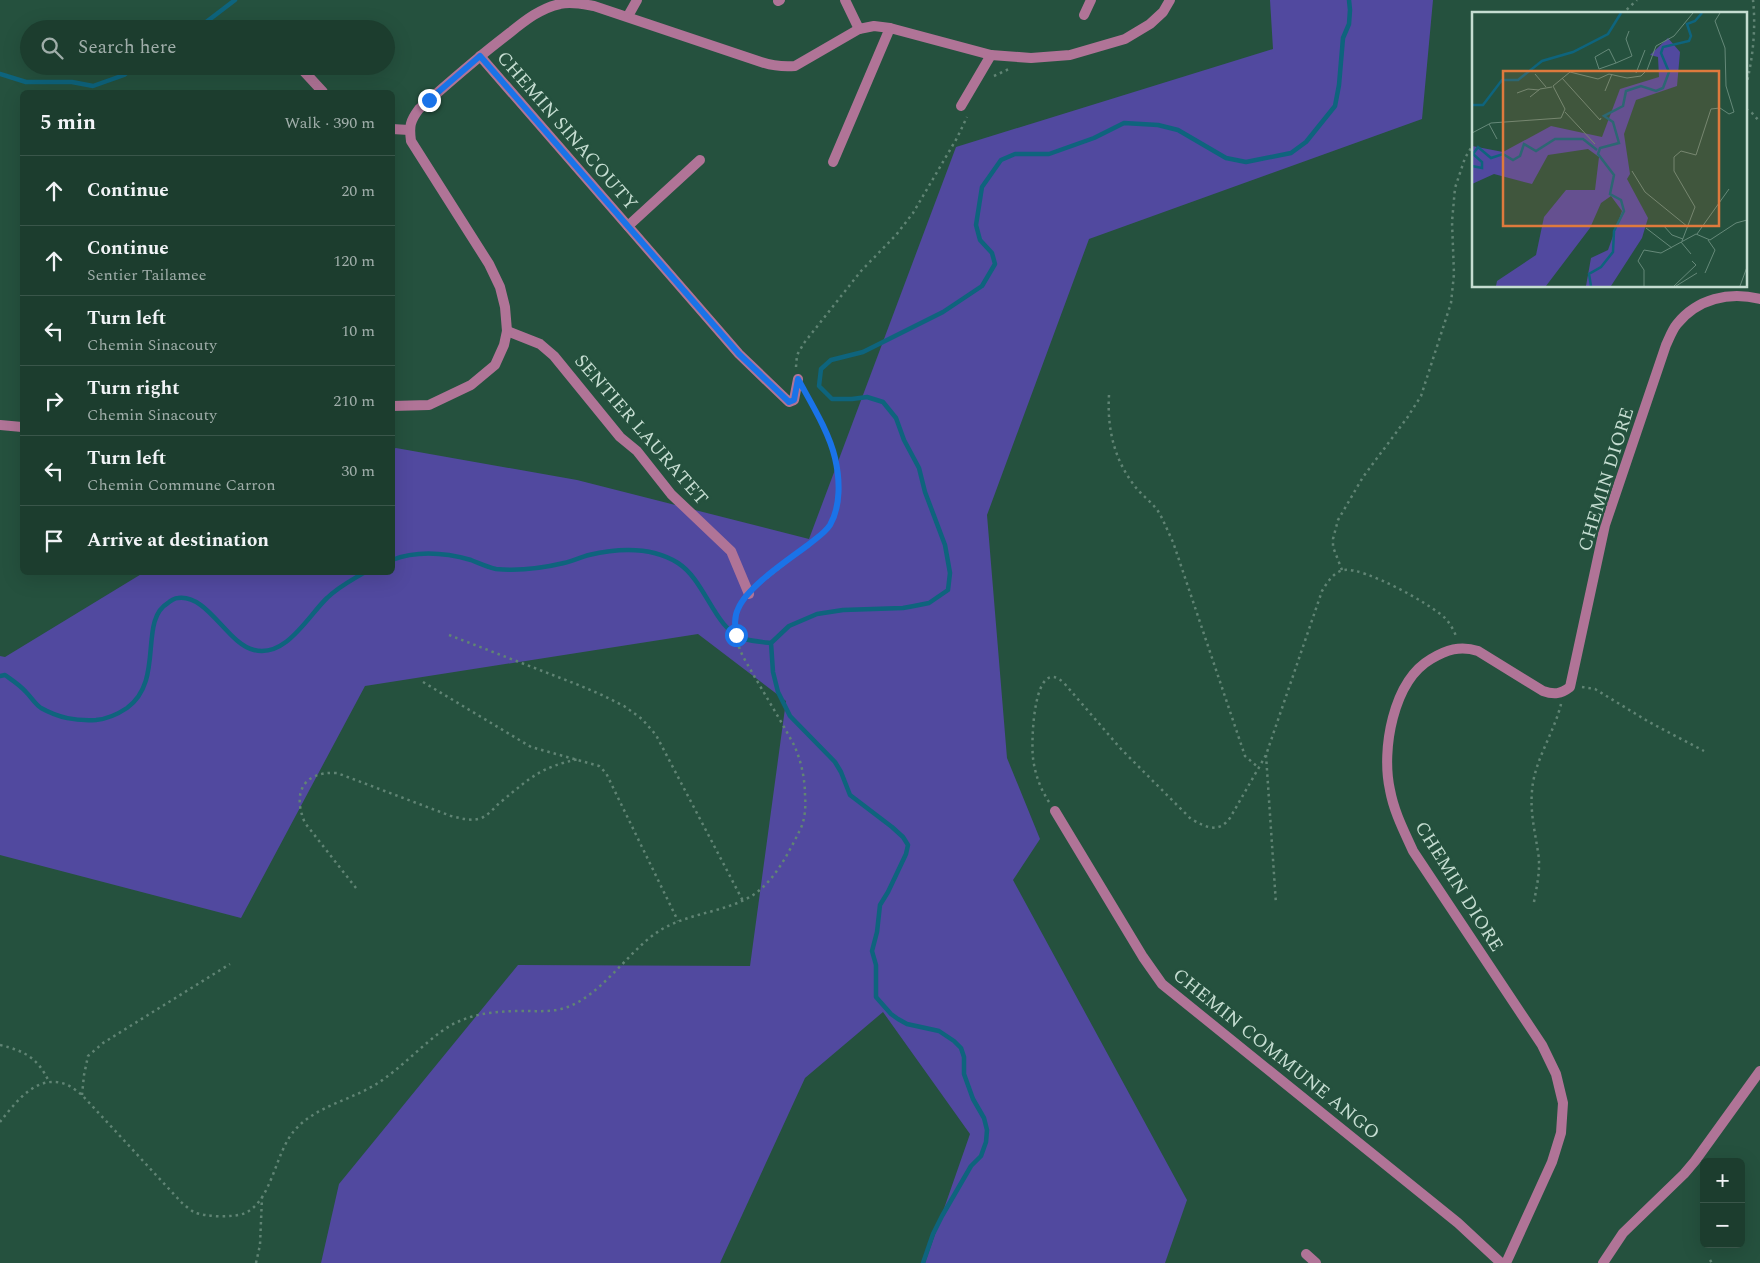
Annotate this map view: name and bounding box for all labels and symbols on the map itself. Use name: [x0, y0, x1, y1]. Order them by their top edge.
inset map: [1472, 12, 1748, 288]
street label: CHEMIN SINACOUTY: [489, 45, 645, 217]
route end: [418, 89, 441, 112]
street label: SENTIER LAURATET: [567, 348, 715, 512]
street label: CHEMIN DIORE: [1571, 404, 1642, 555]
route start: [725, 624, 748, 647]
street label: CHEMIN DIORE: [1407, 816, 1511, 958]
street label: CHEMIN COMMUNE ANGO: [1166, 961, 1386, 1147]

